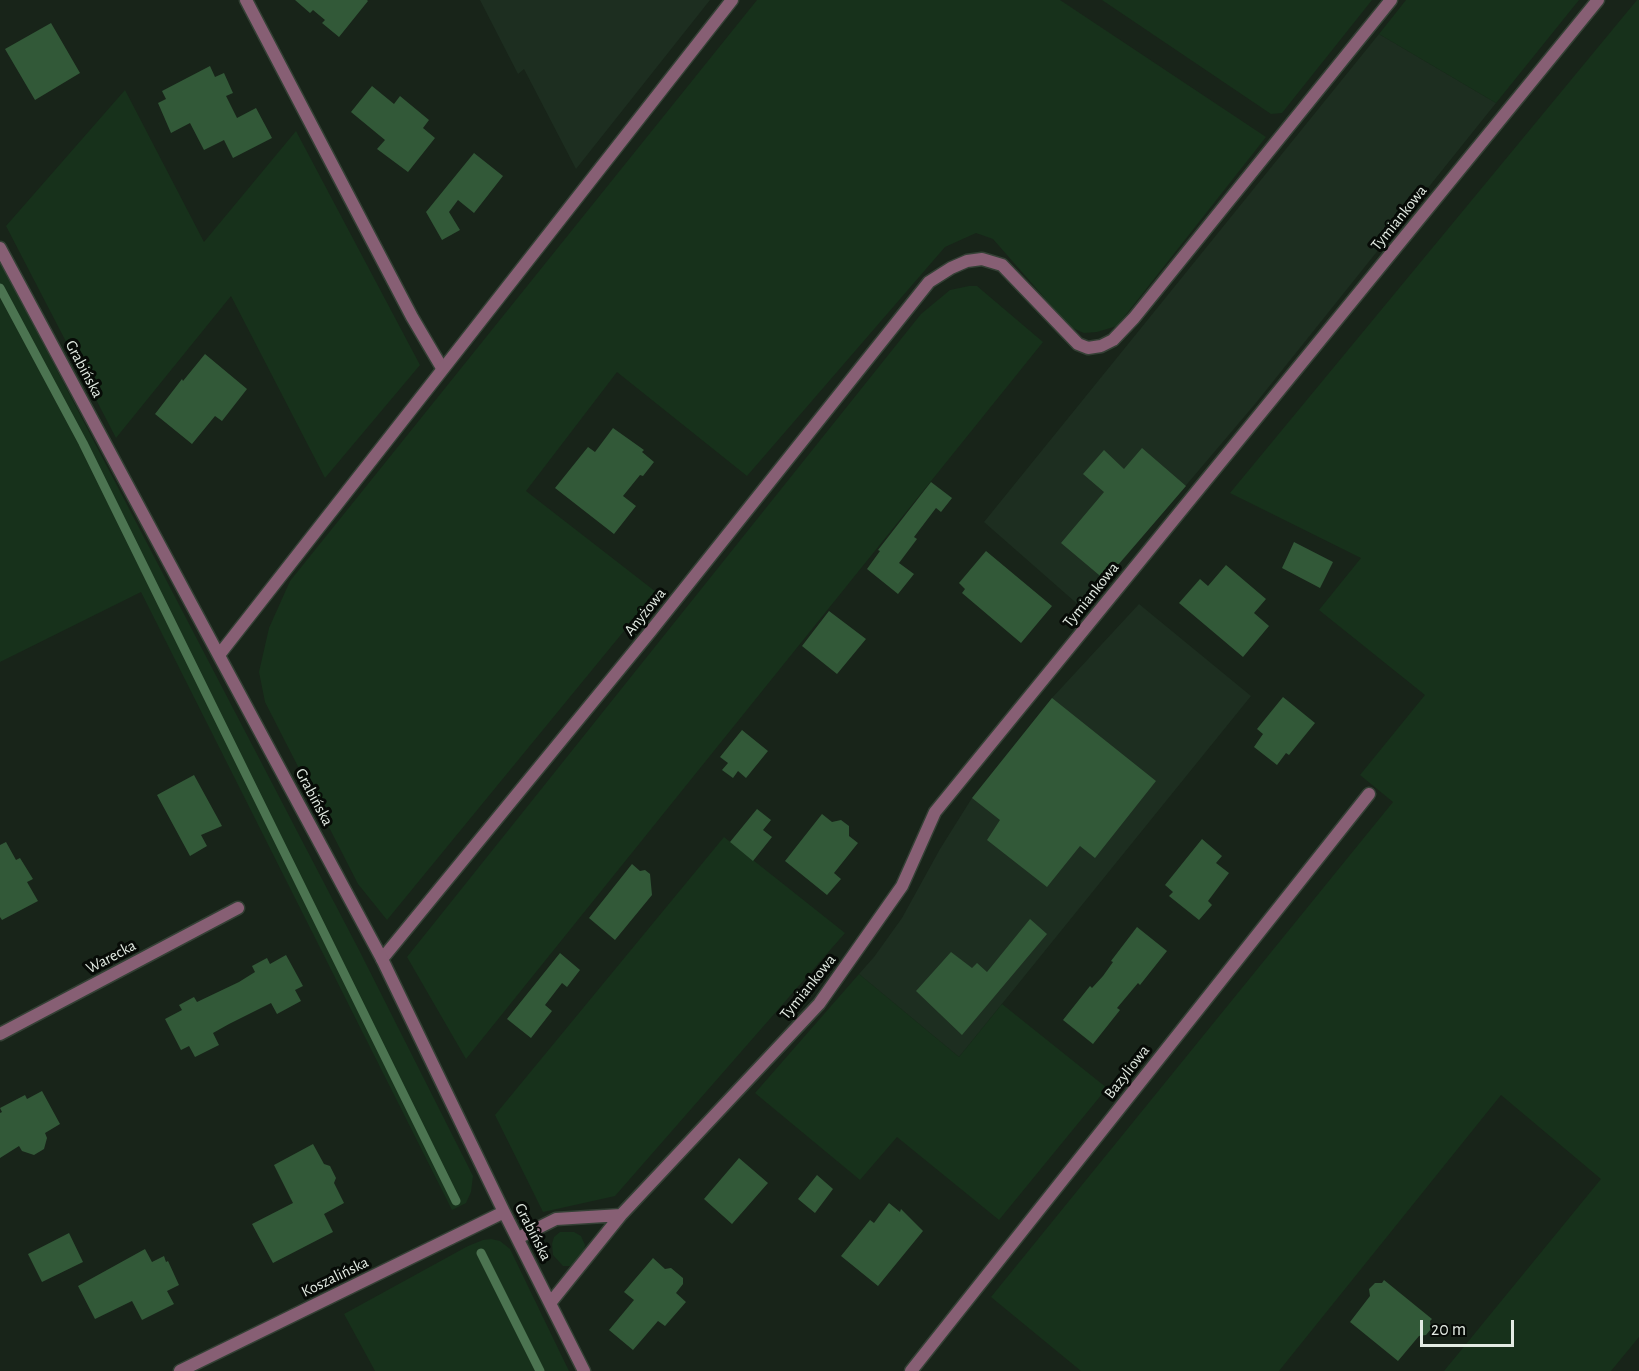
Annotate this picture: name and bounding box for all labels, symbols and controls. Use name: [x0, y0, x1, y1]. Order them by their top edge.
street label: Tymiankowa: [1367, 182, 1431, 254]
street label: Grabińska: [61, 337, 107, 401]
street label: Tymiankowa: [1059, 559, 1123, 631]
street label: Anyżowa: [620, 584, 670, 640]
street label: Grabińska: [291, 765, 337, 829]
street label: Warecka: [83, 936, 139, 978]
street label: Tymiankowa: [776, 951, 840, 1023]
street label: Bazyliowa: [1100, 1041, 1154, 1103]
street label: Grabińska: [510, 1200, 556, 1264]
street label: Koszalińska: [298, 1252, 372, 1302]
scale bar: [1423, 1308, 1518, 1346]
text: 20 m: [1431, 1321, 1466, 1339]

